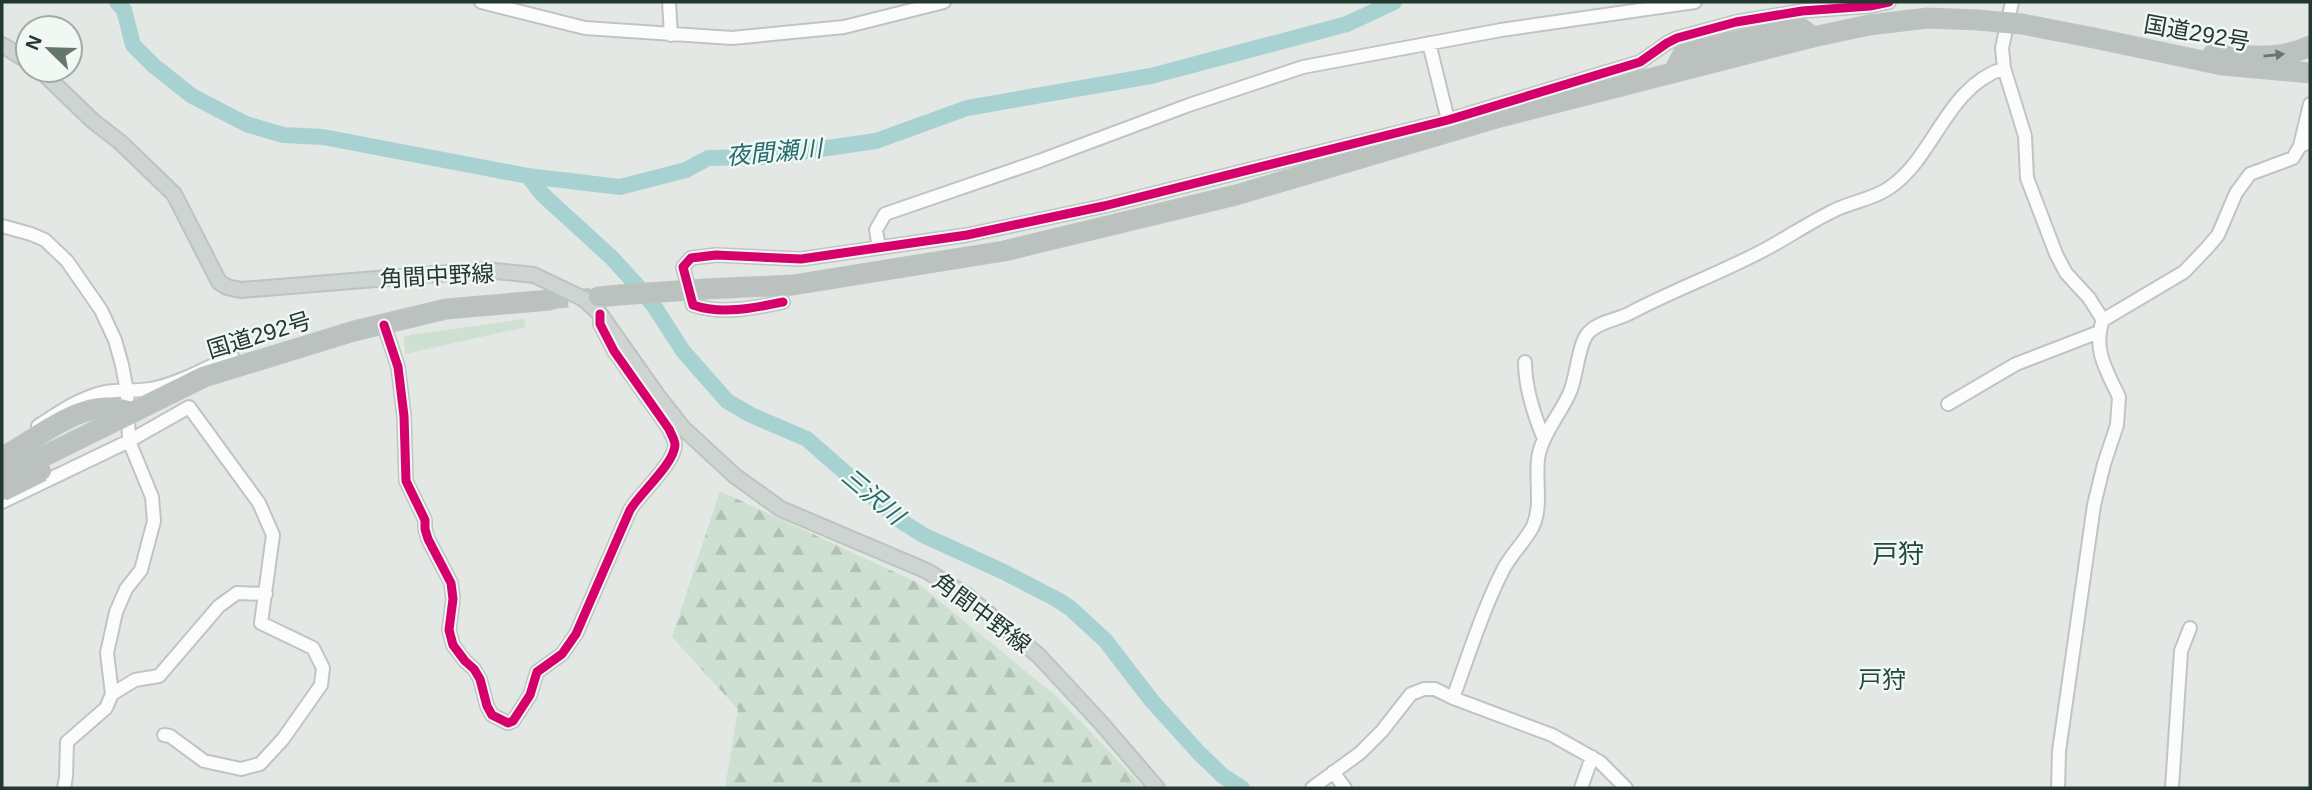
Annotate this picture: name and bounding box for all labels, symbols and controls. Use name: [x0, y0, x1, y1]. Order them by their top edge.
street label: 国道292号: [2142, 11, 2252, 55]
north arrow: [14, 14, 84, 84]
text: N: [21, 32, 46, 53]
one-way arrow: [2263, 49, 2285, 60]
water label: 夜間瀬川: [725, 134, 826, 170]
street label: 角間中野線: [379, 260, 495, 292]
street label: 国道292号: [204, 307, 314, 363]
water label: 三沢川: [837, 463, 912, 531]
district label: 戸狩: [1872, 539, 1924, 569]
street label: 角間中野線: [928, 568, 1036, 658]
district label: 戸狩: [1858, 666, 1906, 693]

